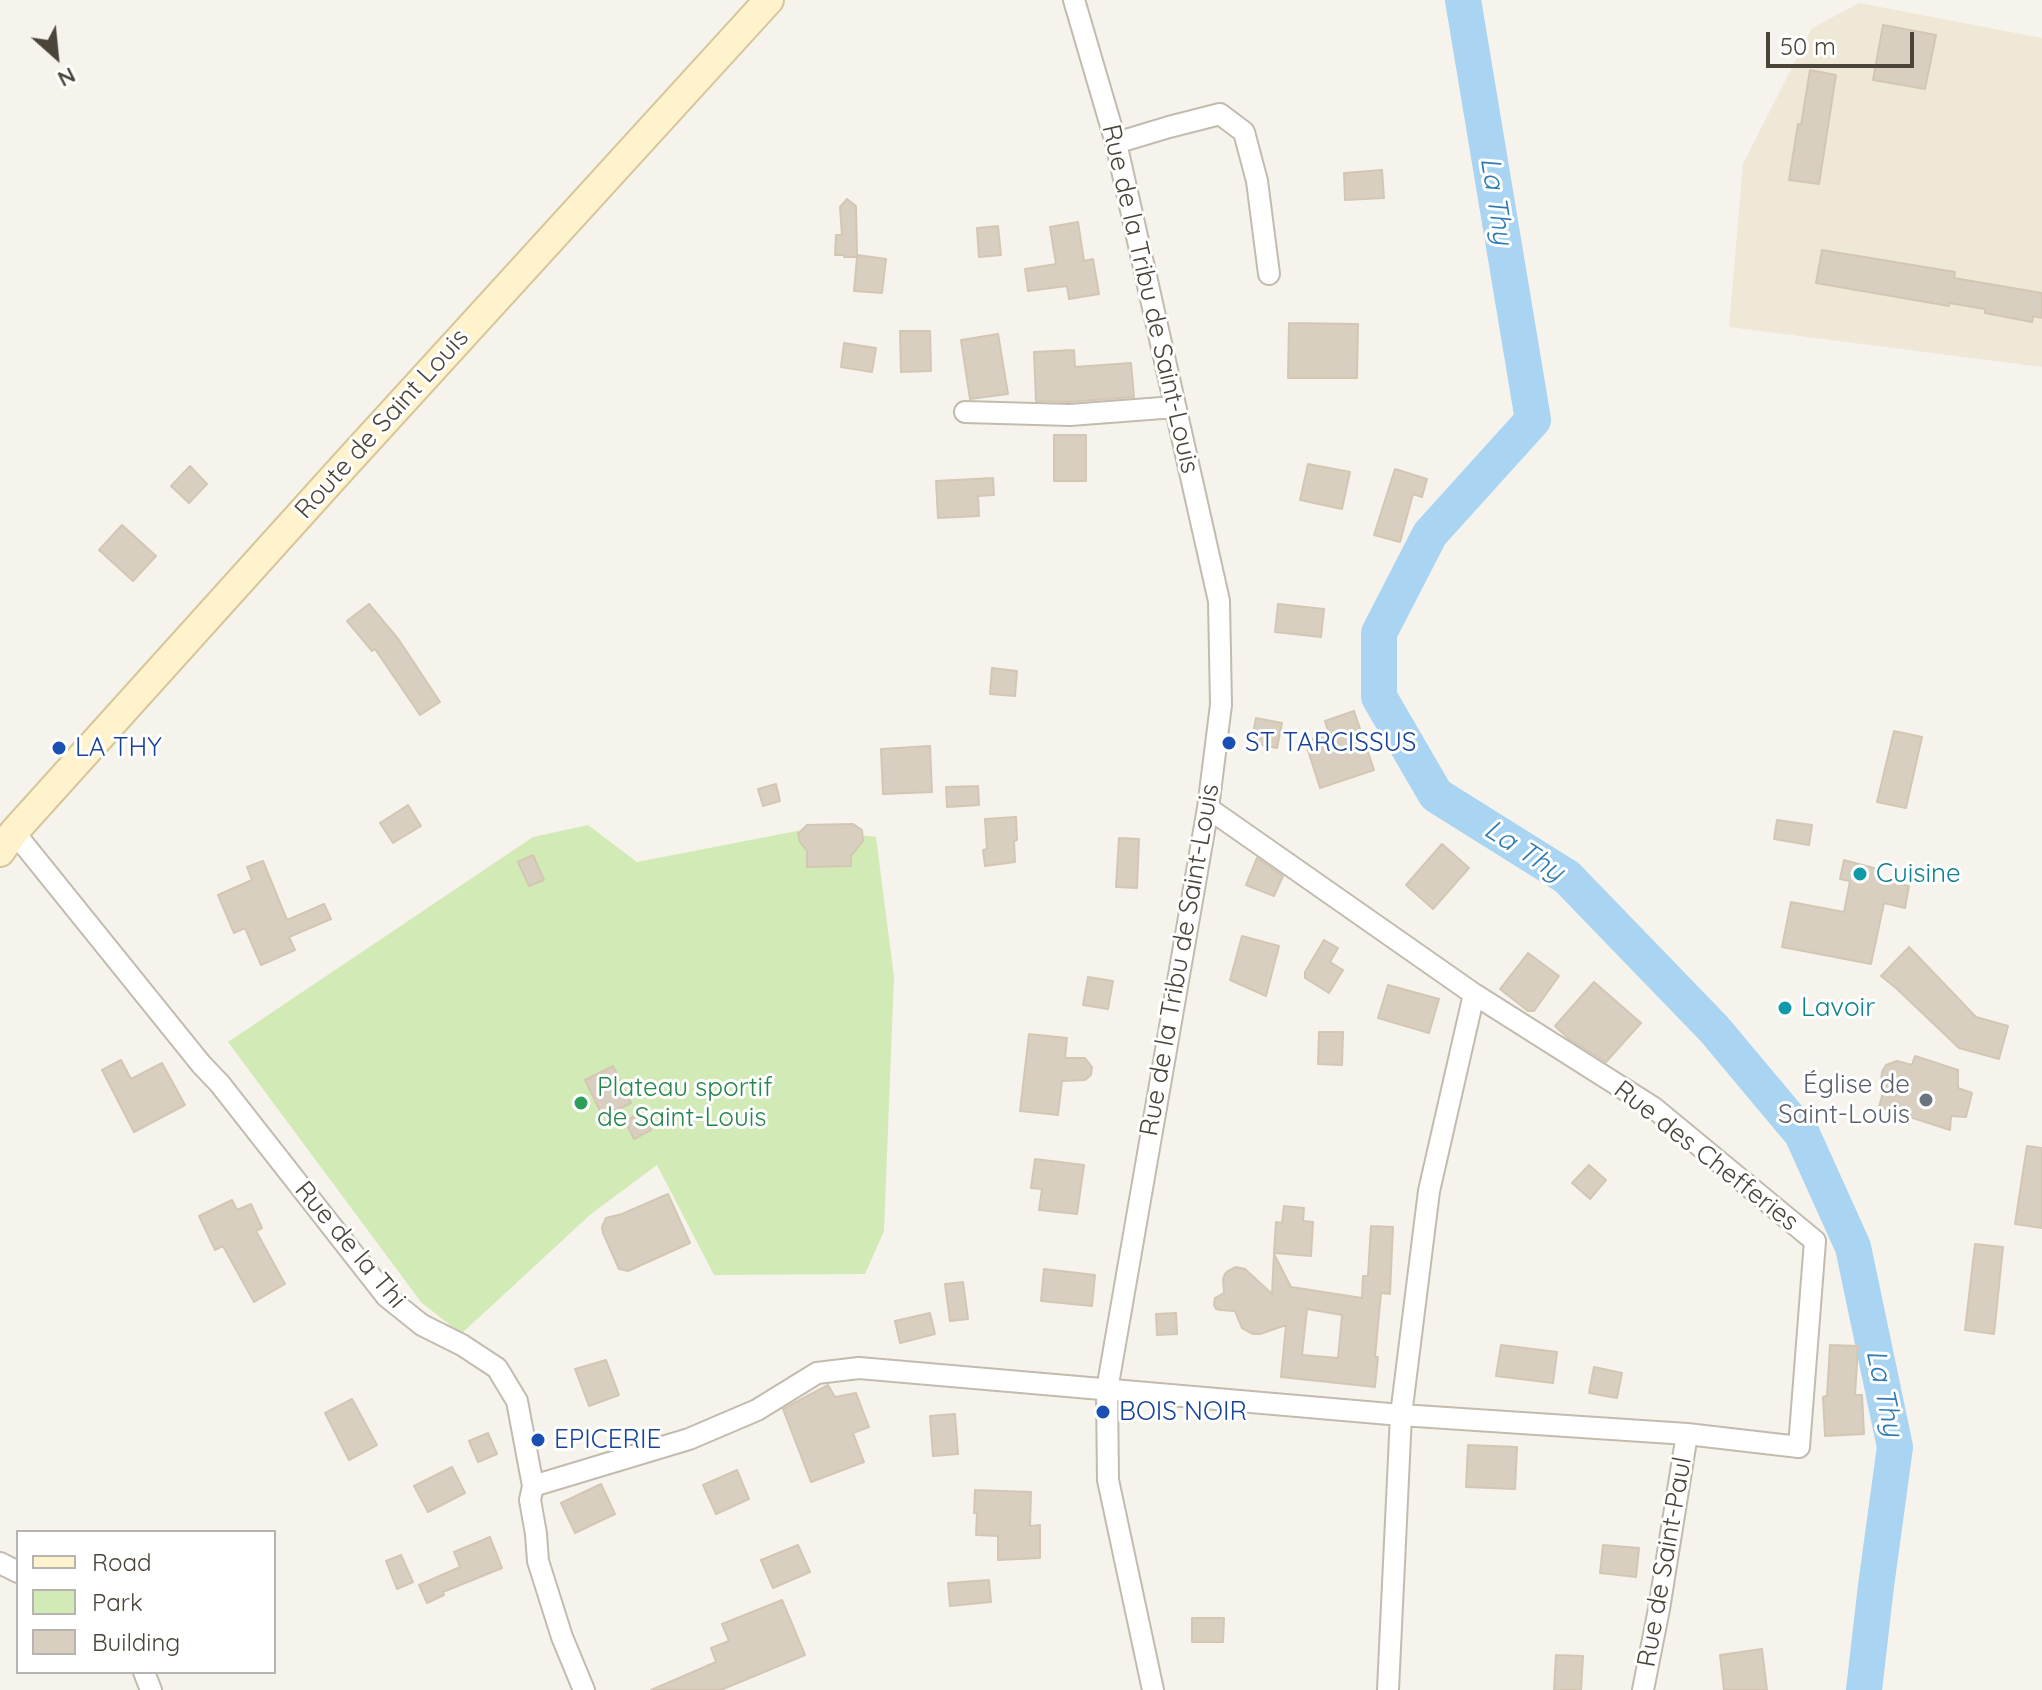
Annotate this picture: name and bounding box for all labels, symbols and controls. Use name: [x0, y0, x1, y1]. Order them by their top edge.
north arrow: [16, 16, 96, 96]
scale bar: [1770, 16, 1918, 66]
text: 50 m: [1780, 31, 1836, 61]
text: N: [53, 61, 80, 94]
street label: Rue de la Tribu de Saint-Louis: [1095, 122, 1205, 476]
water label: La Thy: [1473, 155, 1519, 247]
street label: Route de Saint Louis: [289, 323, 475, 525]
place label: ST TARCISSUS: [1245, 727, 1416, 759]
place label: LA THY: [75, 732, 162, 764]
marker: ST TARCISSUS: [1220, 734, 1238, 752]
marker: LA THY: [50, 739, 68, 757]
street label: Rue de la Tribu de Saint-Louis: [1134, 781, 1226, 1139]
water label: La Thy: [1478, 813, 1570, 889]
place label: Cuisine: [1876, 858, 1961, 890]
marker: Cuisine: [1851, 865, 1869, 883]
place label: Lavoir: [1801, 992, 1875, 1024]
marker: Lavoir: [1776, 999, 1794, 1017]
place label: Église de Saint-Louis: [1778, 1069, 1910, 1130]
place label: Plateau sportif de Saint-Louis: [597, 1072, 772, 1134]
street label: Rue des Chefferies: [1607, 1074, 1805, 1238]
marker: Église de Saint-Louis: [1917, 1091, 1935, 1109]
marker: Plateau sportif de Saint-Louis: [572, 1094, 590, 1112]
street label: Rue de la Thi: [288, 1175, 412, 1315]
water label: La Thy: [1858, 1346, 1910, 1440]
place label: BOIS NOIR: [1119, 1396, 1247, 1428]
marker: BOIS NOIR: [1094, 1403, 1112, 1421]
place label: EPICERIE: [554, 1424, 661, 1456]
marker: EPICERIE: [529, 1431, 547, 1449]
street label: Rue de Saint-Paul: [1631, 1454, 1699, 1670]
legend: [16, 1530, 276, 1674]
text: Road: [92, 1547, 152, 1577]
text: Park: [92, 1587, 143, 1617]
text: Building: [92, 1627, 180, 1657]

